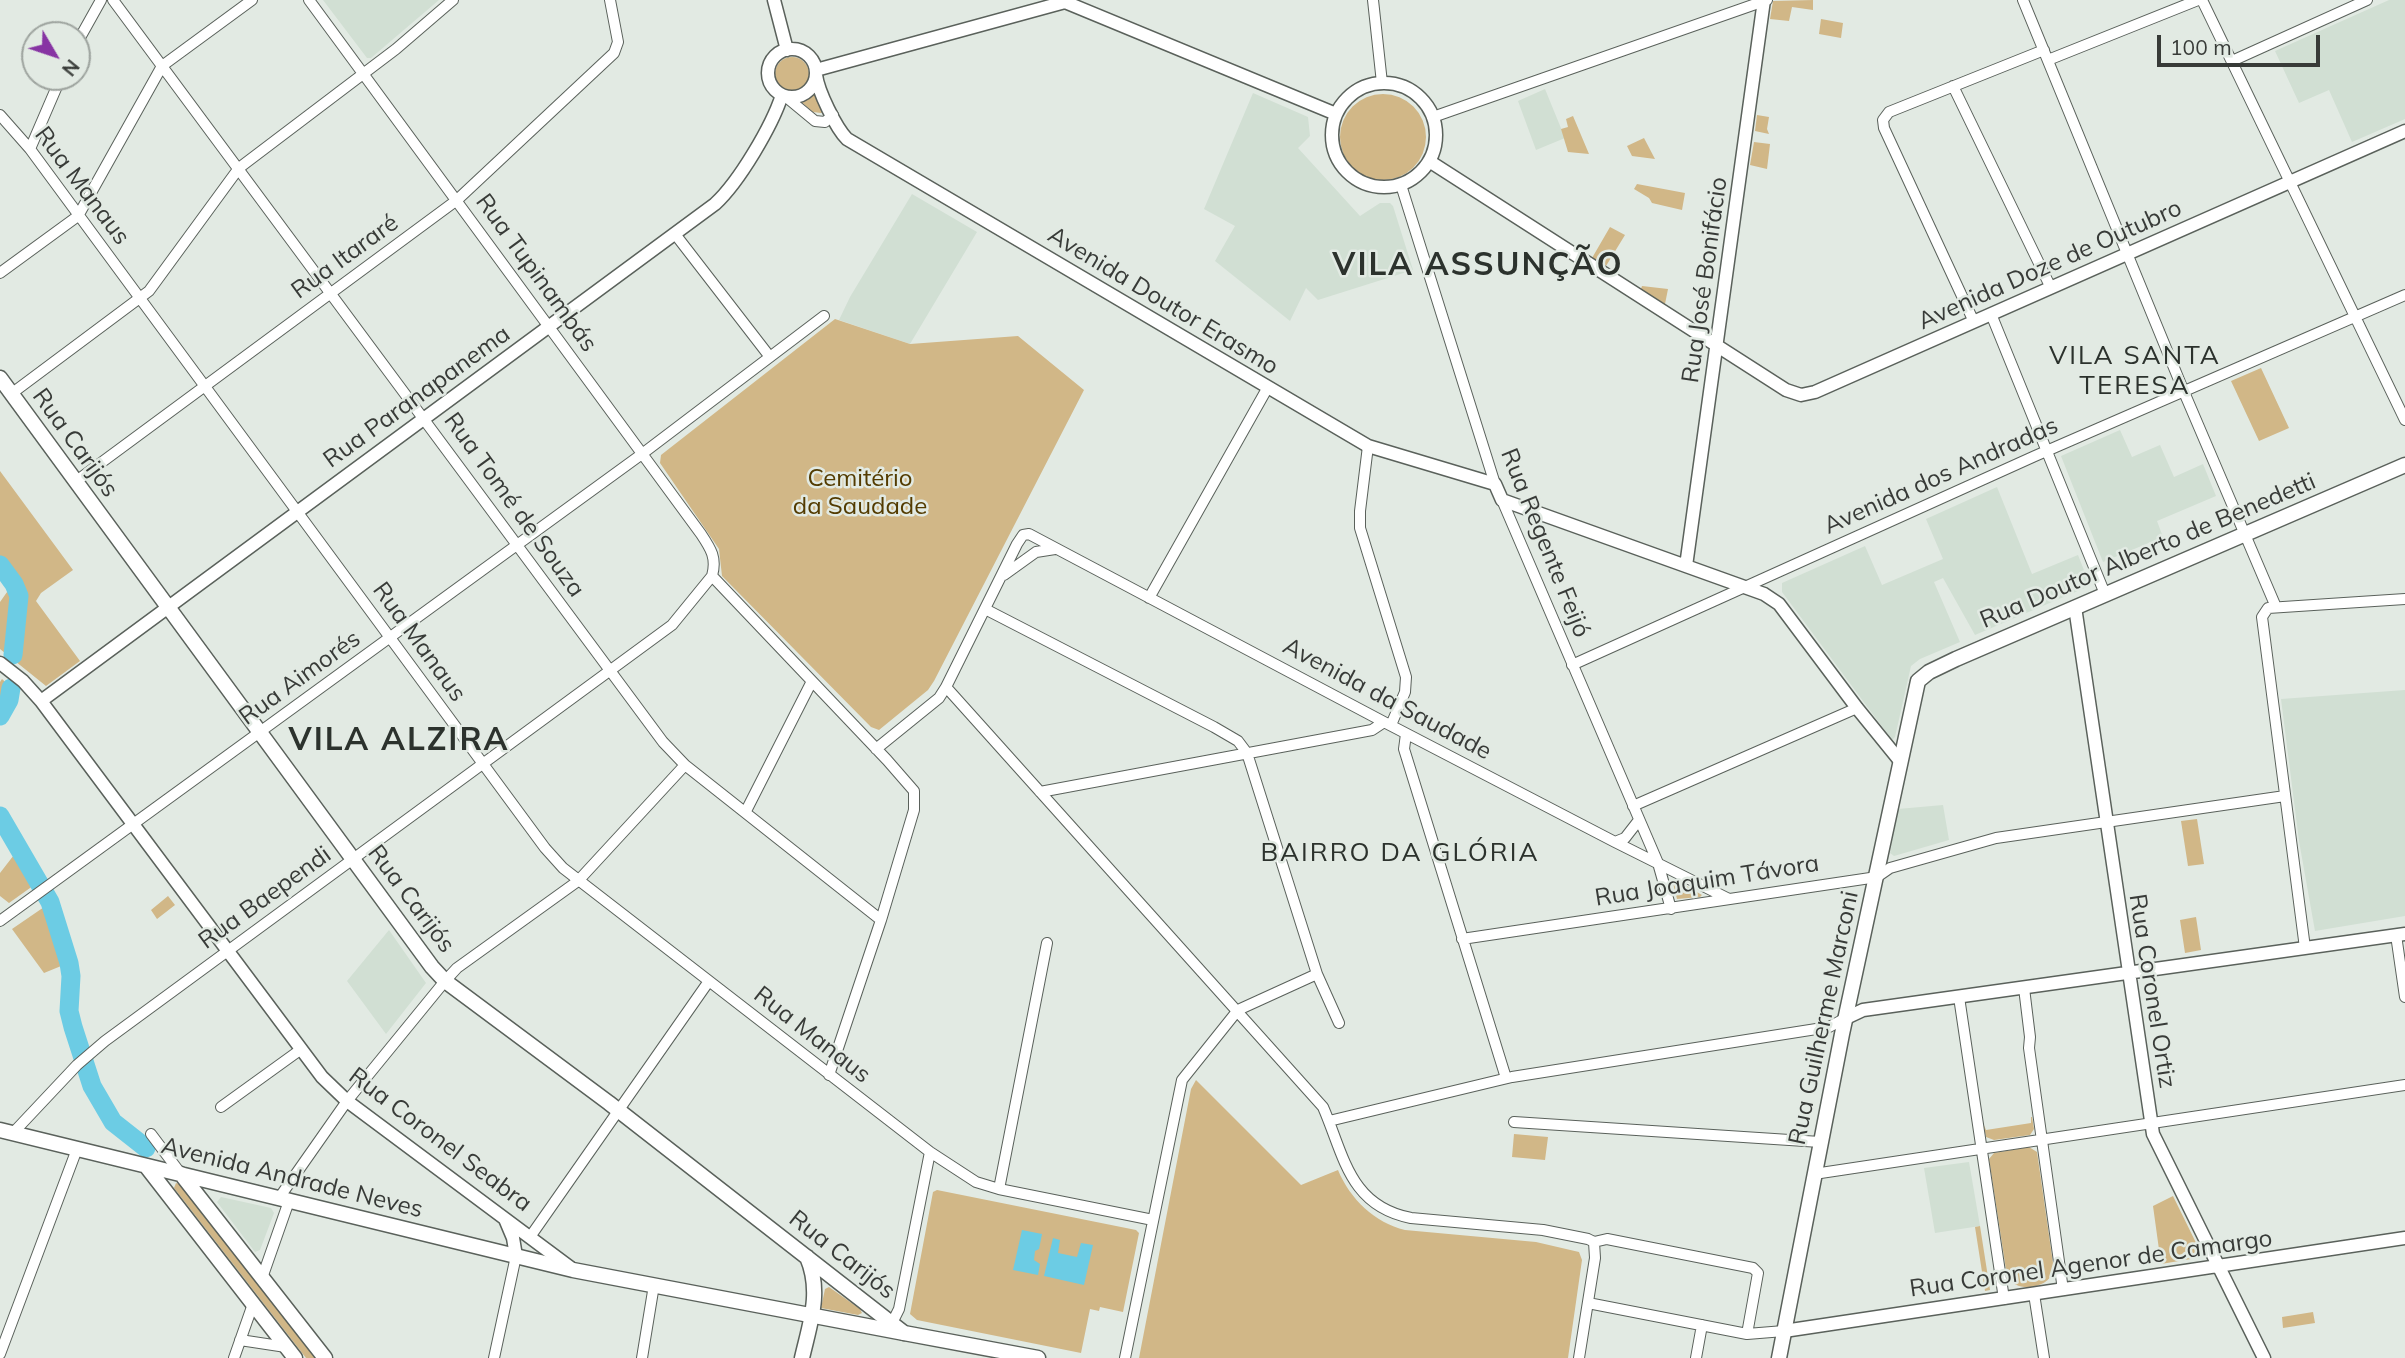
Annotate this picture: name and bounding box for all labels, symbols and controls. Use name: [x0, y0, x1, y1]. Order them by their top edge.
north arrow: [21, 21, 91, 91]
scale bar: [2160, 21, 2323, 65]
text: 100 m: [2170, 34, 2232, 60]
text: N: [57, 55, 85, 81]
street label: Rua Manaus: [28, 121, 136, 251]
street label: Rua José Bonifácio: [1676, 175, 1734, 385]
street label: Rua Tupinambás: [469, 188, 603, 358]
street label: Avenida Doze de Outubro: [1914, 194, 2186, 336]
street label: Rua Itararé: [286, 209, 404, 305]
street label: Avenida Doutor Erasmo: [1043, 221, 1283, 381]
district label: VILA ASSUNÇÃO: [1334, 246, 1622, 284]
street label: Rua Paranapanema: [318, 320, 516, 474]
district label: VILA SANTA TERESA: [2050, 340, 2220, 402]
street label: Rua Carijós: [26, 383, 124, 503]
street label: Rua Tomé de Souza: [437, 407, 591, 603]
street label: Avenida dos Andradas: [1819, 411, 2063, 541]
street label: Rua Regente Feijó: [1494, 444, 1596, 642]
park label: Cemitério da Saudade: [793, 465, 927, 521]
street label: Rua Doutor Alberto de Benedetti: [1976, 467, 2320, 635]
street label: Rua Manaus: [366, 577, 472, 707]
street label: Rua Aimorés: [234, 624, 366, 732]
street label: Avenida da Saudade: [1278, 632, 1496, 766]
district label: VILA ALZIRA: [290, 721, 508, 759]
district label: BAIRRO DA GLÓRIA: [1262, 837, 1538, 869]
street label: Rua Baependi: [193, 840, 337, 956]
street label: Rua Carijós: [361, 840, 461, 958]
street label: Rua Joaquim Távora: [1593, 849, 1821, 913]
street label: Rua Guilherme Marconi: [1783, 888, 1865, 1148]
street label: Rua Coronel Ortiz: [2122, 892, 2182, 1090]
street label: Rua Manaus: [748, 980, 876, 1090]
street label: Rua Coronel Seabra: [343, 1062, 537, 1218]
street label: Avenida Andrade Neves: [158, 1132, 426, 1224]
street label: Rua Carijós: [783, 1204, 901, 1306]
street label: Rua Coronel Agenor de Camargo: [1908, 1224, 2274, 1304]

